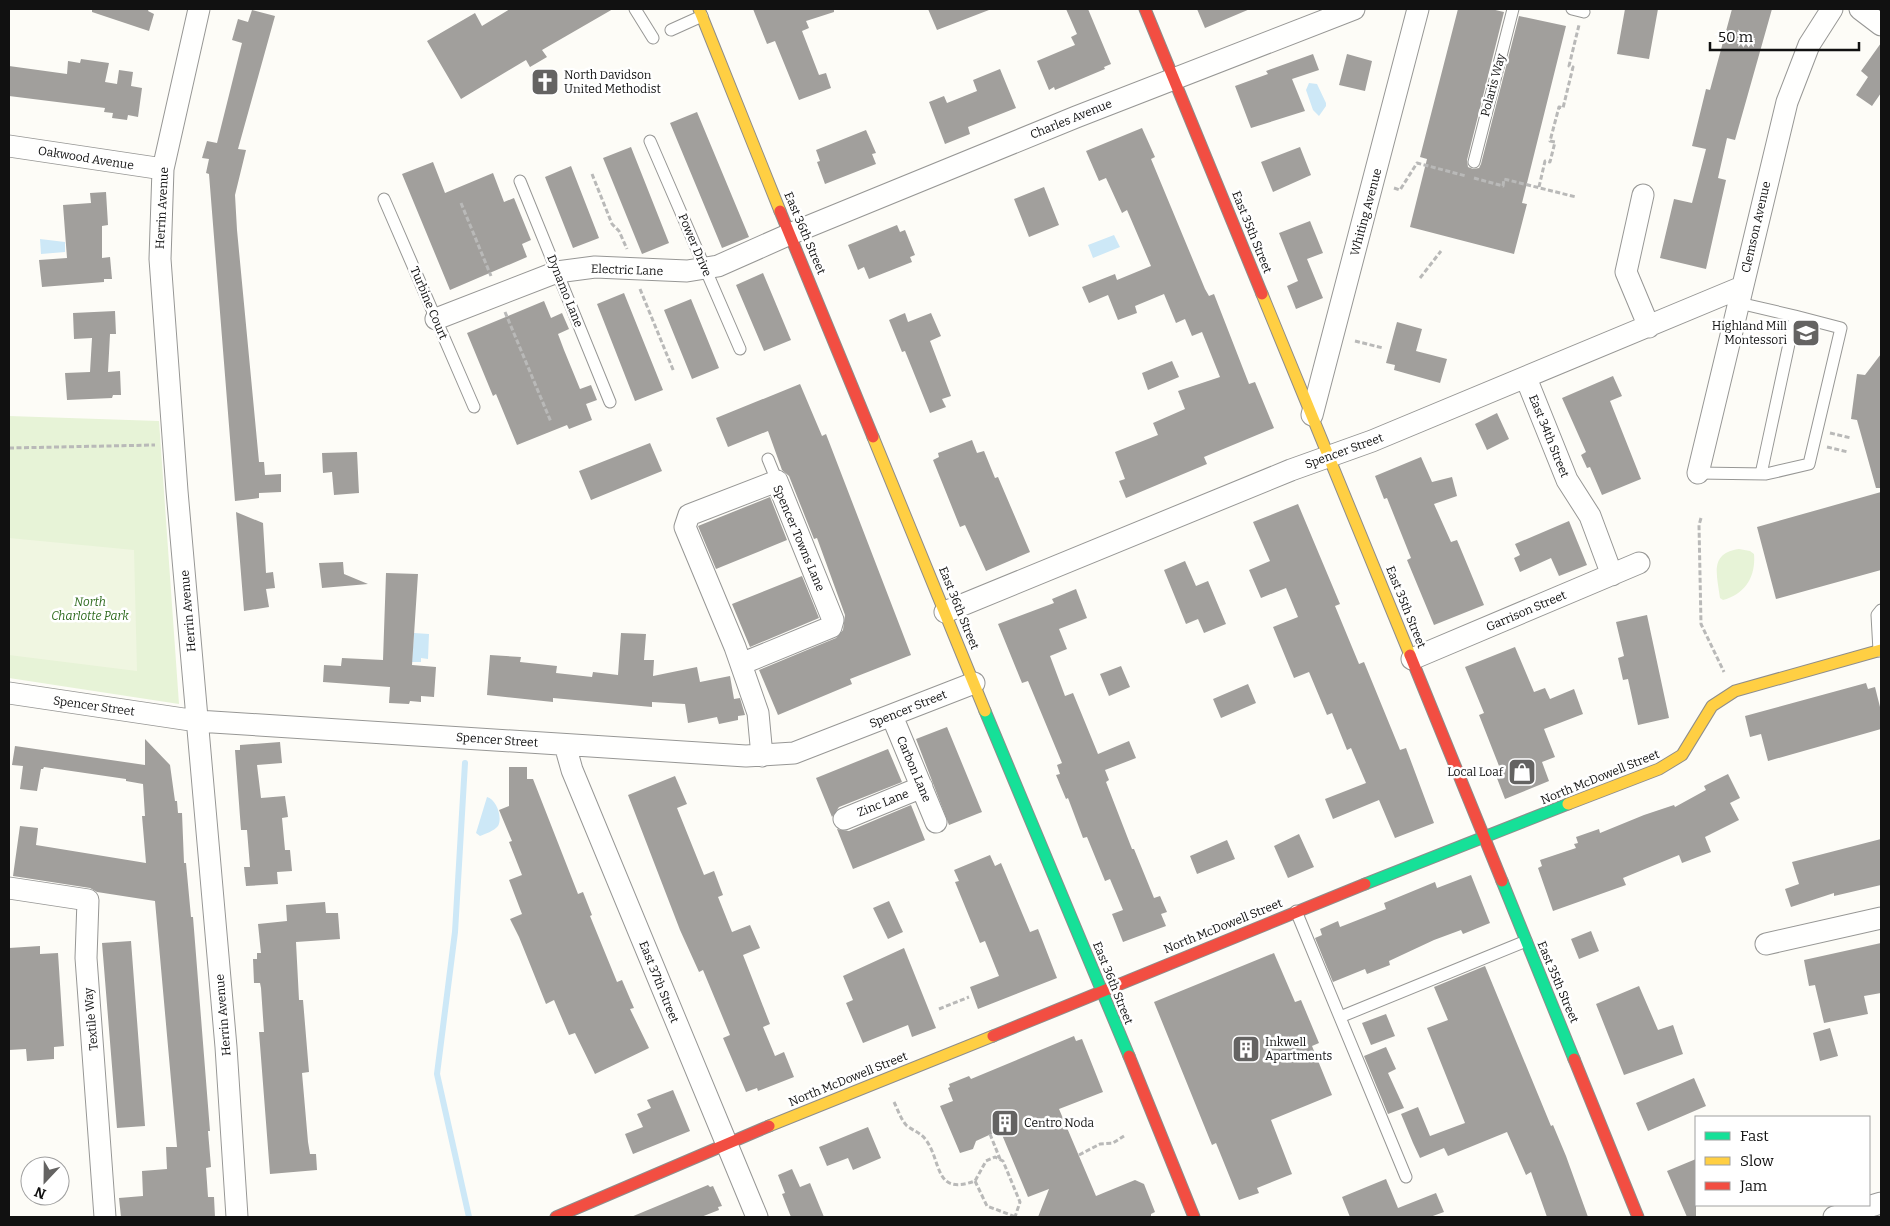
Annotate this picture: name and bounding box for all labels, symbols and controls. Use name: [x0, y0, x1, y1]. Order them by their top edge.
scale bar: [1710, 20, 1859, 52]
text: 50 m: [1718, 28, 1754, 46]
street label: Polaris Way: [1478, 51, 1508, 118]
church icon: North Davidson United Methodist: [530, 67, 560, 97]
place label: North Davidson United Methodist: [564, 68, 661, 96]
street label: Charles Avenue: [1028, 96, 1114, 142]
street label: Oakwood Avenue: [37, 144, 135, 172]
street label: Herrin Avenue: [153, 167, 171, 249]
street label: Whiting Avenue: [1348, 167, 1384, 257]
street label: Clemson Avenue: [1739, 180, 1773, 274]
street label: East 35th Street: [1229, 189, 1275, 276]
street label: East 36th Street: [781, 190, 829, 277]
street label: Power Drive: [675, 211, 715, 279]
street label: Dynamo Lane: [544, 253, 586, 329]
street label: Electric Lane: [591, 262, 663, 278]
street label: Turbine Court: [407, 264, 451, 342]
school or university icon: Highland Mill Montessori: [1791, 318, 1821, 348]
place label: Highland Mill Montessori: [1712, 319, 1788, 347]
street label: East 34th Street: [1526, 393, 1572, 480]
street label: Spencer Street: [1303, 430, 1386, 472]
street label: Spencer Towns Lane: [770, 483, 828, 593]
street label: East 35th Street: [1383, 564, 1429, 651]
street label: East 36th Street: [936, 565, 982, 652]
street label: Herrin Avenue: [177, 570, 199, 652]
street label: Garrison Street: [1484, 588, 1569, 634]
park label: North Charlotte Park: [51, 595, 129, 623]
street label: Spencer Street: [867, 687, 949, 731]
street label: Spencer Street: [52, 693, 136, 719]
street label: Spencer Street: [456, 730, 539, 750]
street label: Carbon Lane: [894, 734, 934, 804]
street label: North McDowell Street: [1539, 747, 1662, 807]
shop icon: Local Loaf: [1507, 757, 1537, 787]
place label: Local Loaf: [1447, 765, 1504, 779]
street label: Zinc Lane: [855, 786, 911, 820]
street label: North McDowell Street: [1162, 896, 1285, 956]
street label: East 37th Street: [636, 939, 682, 1026]
street label: East 35th Street: [1534, 939, 1582, 1026]
street label: East 36th Street: [1090, 940, 1136, 1027]
street label: Herrin Avenue: [212, 974, 234, 1056]
street label: Textile Way: [81, 986, 101, 1051]
building icon: Inkwell Apartments: [1231, 1034, 1261, 1064]
place label: Inkwell Apartments: [1265, 1035, 1332, 1063]
street label: North McDowell Street: [787, 1049, 910, 1109]
building icon: Centro Noda: [990, 1108, 1020, 1138]
place label: Centro Noda: [1024, 1116, 1094, 1130]
legend: [1695, 1116, 1870, 1206]
text: Fast: [1740, 1127, 1769, 1145]
text: Slow: [1740, 1152, 1775, 1170]
north arrow: [20, 1156, 70, 1206]
text: Jam: [1739, 1177, 1768, 1195]
text: N: [32, 1183, 49, 1202]

